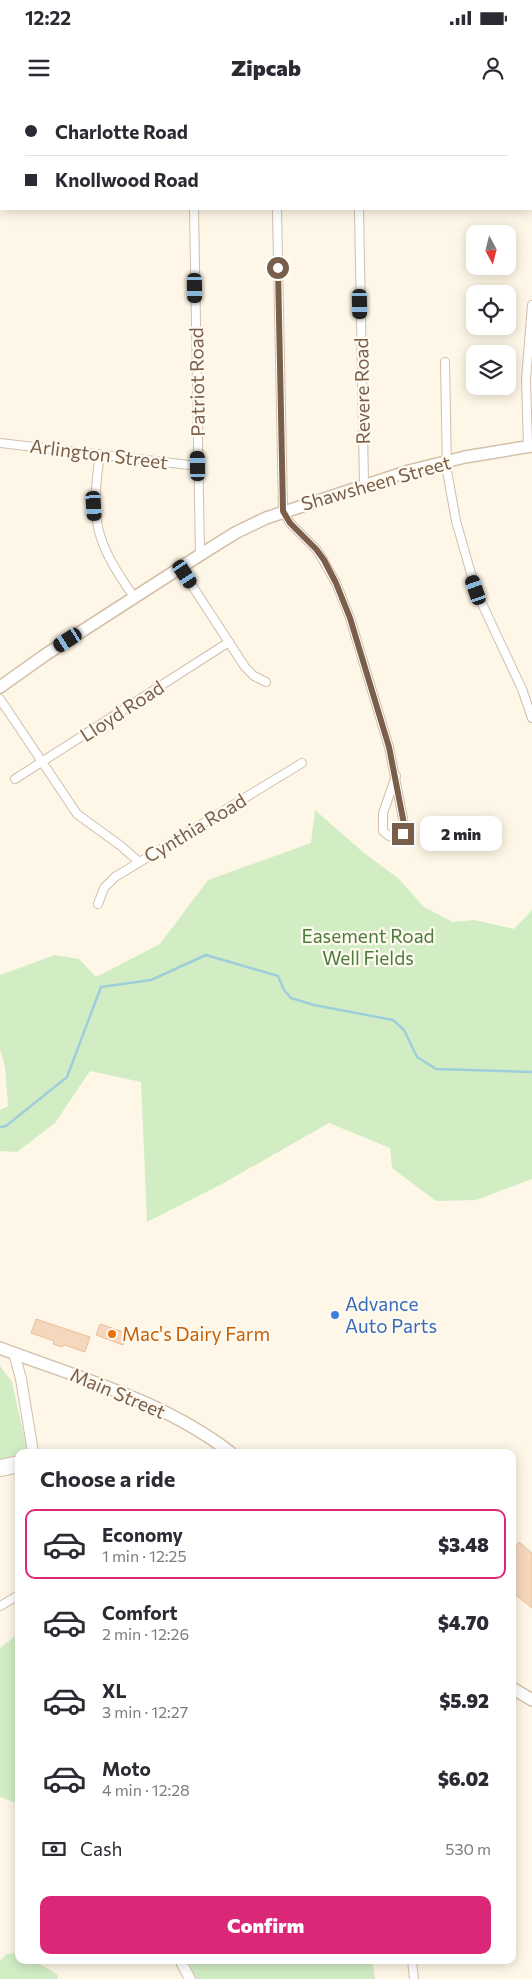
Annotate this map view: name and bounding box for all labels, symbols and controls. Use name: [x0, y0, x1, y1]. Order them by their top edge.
text: 12:22: [25, 6, 71, 29]
icon: menu: [25, 54, 53, 82]
text: Zipcab: [231, 54, 301, 81]
icon: person: [479, 54, 507, 82]
text: Charlotte Road: [55, 120, 188, 143]
text: Knollwood Road: [55, 168, 199, 191]
north arrow: [466, 225, 516, 275]
map controls: [466, 225, 516, 395]
route start: [267, 257, 289, 279]
car: [187, 273, 202, 303]
button: locate: [466, 285, 516, 335]
car: [352, 289, 367, 319]
street label: Patriot Road: [184, 327, 209, 437]
street label: Revere Road: [349, 338, 374, 445]
button: layers: [466, 345, 516, 395]
street label: Arlington Street: [29, 434, 170, 473]
street label: Shawsheen Street: [298, 450, 454, 515]
car: [190, 451, 205, 481]
car: [85, 491, 102, 521]
car: [170, 557, 199, 591]
car: [464, 573, 487, 607]
car: [51, 626, 84, 654]
street label: Lloyd Road: [76, 675, 168, 746]
street label: Cynthia Road: [140, 788, 250, 867]
callout: 2 min: [420, 816, 503, 852]
route end: [392, 823, 414, 845]
text: 2 min: [441, 824, 481, 843]
park label: Easement Road Well Fields: [301, 924, 435, 969]
place label: Advance Auto Parts: [345, 1292, 437, 1337]
marker: Advance Auto Parts: [329, 1309, 341, 1321]
place label: Mac's Dairy Farm: [122, 1322, 270, 1345]
marker: Mac's Dairy Farm: [106, 1328, 118, 1340]
street label: Main Street: [67, 1362, 169, 1423]
text: Choose a ride: [40, 1465, 175, 1492]
icon: car: [42, 1522, 87, 1567]
text: Economy: [102, 1523, 183, 1546]
text: $3.48: [438, 1533, 489, 1556]
text: 1 min · 12:25: [102, 1546, 187, 1565]
icon: car: [42, 1600, 87, 1645]
text: Comfort: [102, 1601, 178, 1624]
text: $4.70: [438, 1611, 489, 1634]
text: 2 min · 12:26: [102, 1624, 189, 1643]
icon: car: [42, 1678, 87, 1723]
text: XL: [102, 1679, 127, 1702]
text: $5.92: [439, 1689, 489, 1712]
text: 3 min · 12:27: [102, 1702, 188, 1721]
icon: car: [42, 1756, 87, 1801]
text: Moto: [102, 1757, 151, 1780]
text: $6.02: [438, 1767, 489, 1790]
text: 4 min · 12:28: [102, 1780, 190, 1799]
icon: cash: [40, 1835, 68, 1863]
text: Cash: [80, 1837, 122, 1860]
text: 530 m: [445, 1839, 491, 1858]
button: Confirm: [40, 1896, 491, 1954]

